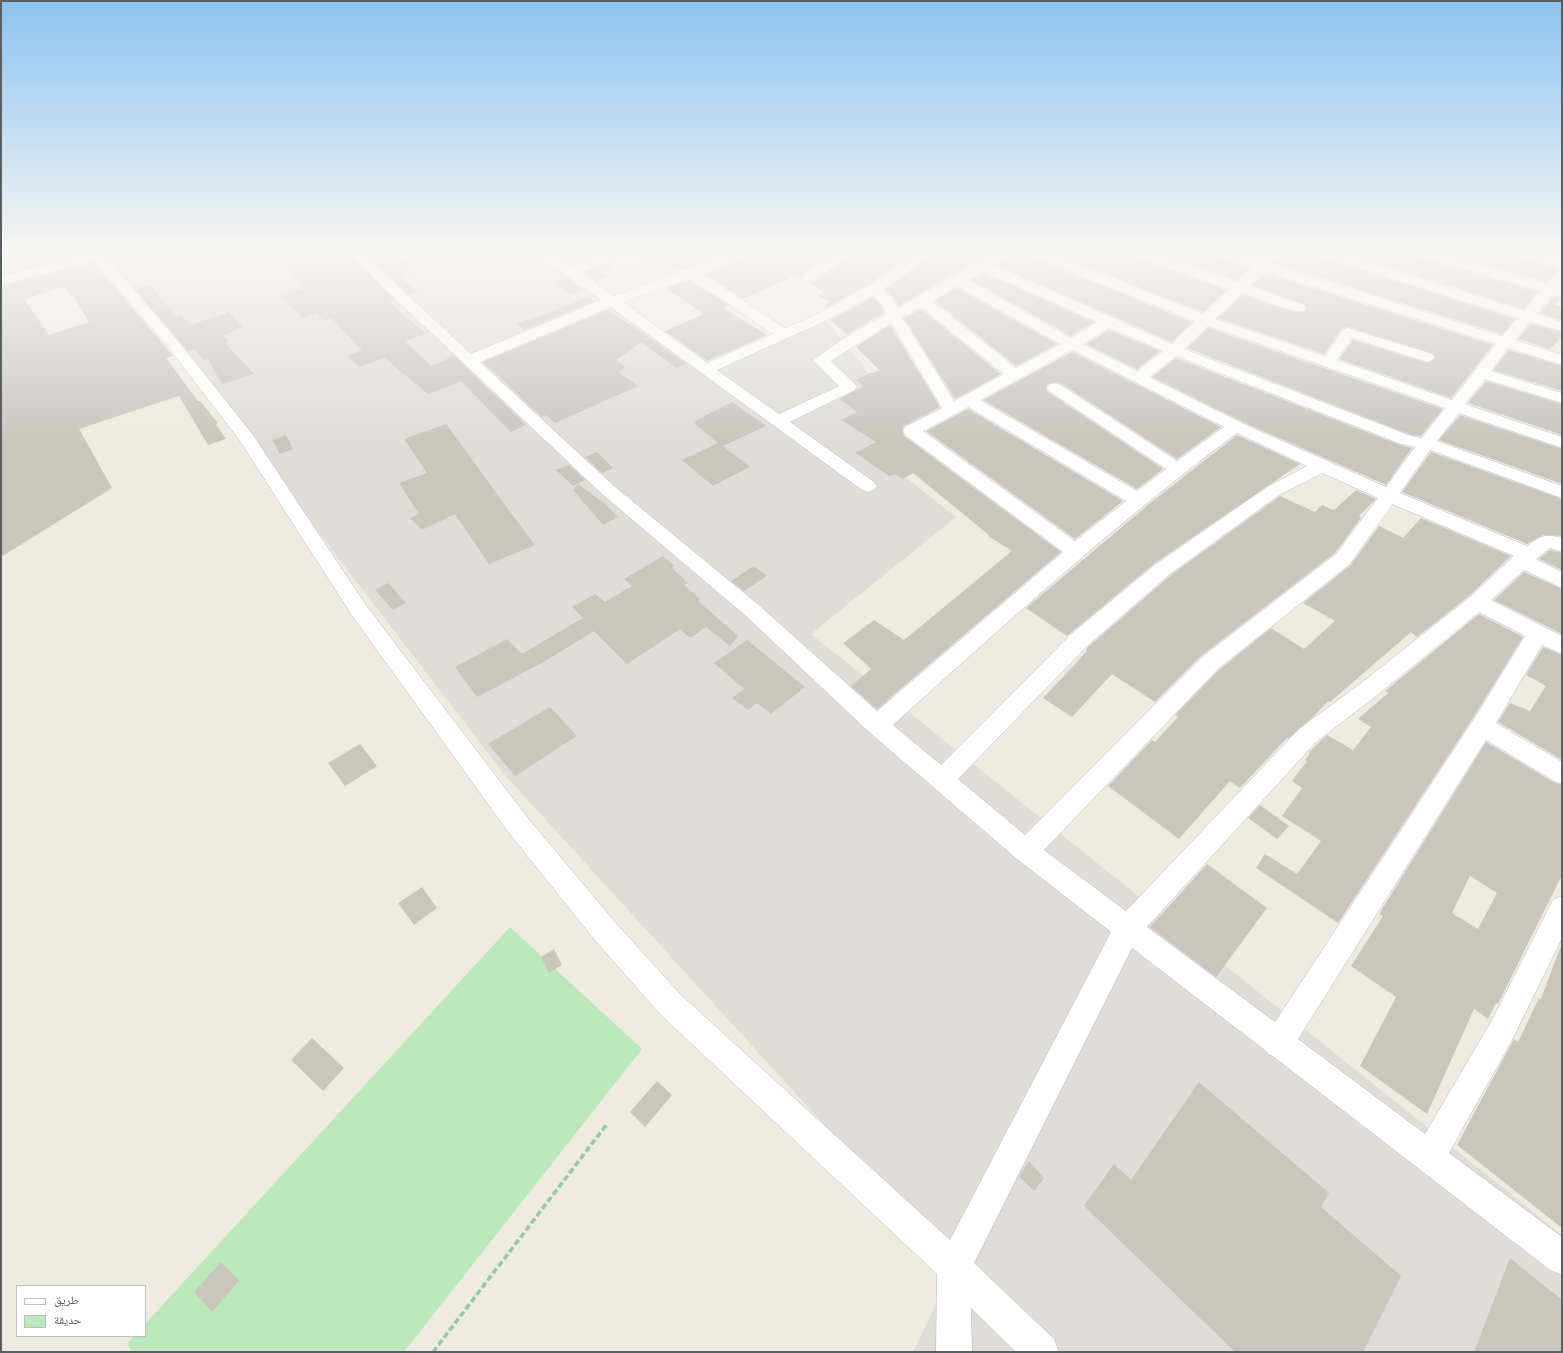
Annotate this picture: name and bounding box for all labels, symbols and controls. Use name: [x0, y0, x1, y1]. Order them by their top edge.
legend: [16, 1285, 146, 1337]
text: طريق: [54, 1291, 79, 1309]
text: حديقة: [54, 1311, 82, 1329]

